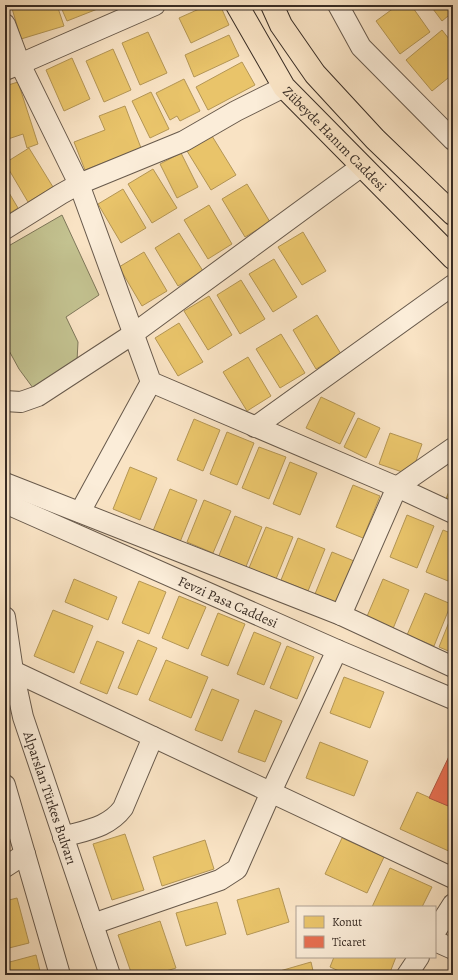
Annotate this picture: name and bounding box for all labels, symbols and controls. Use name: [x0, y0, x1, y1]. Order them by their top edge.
street label: Zübeyde Hanım Caddesi: [278, 82, 391, 196]
street label: Fevzi Pasa Caddesi: [175, 572, 281, 633]
street label: Alparslan Türkes Bulvarı: [18, 728, 81, 867]
legend: [296, 906, 436, 958]
text: Konut: [332, 914, 362, 930]
text: Ticaret: [332, 934, 366, 950]

